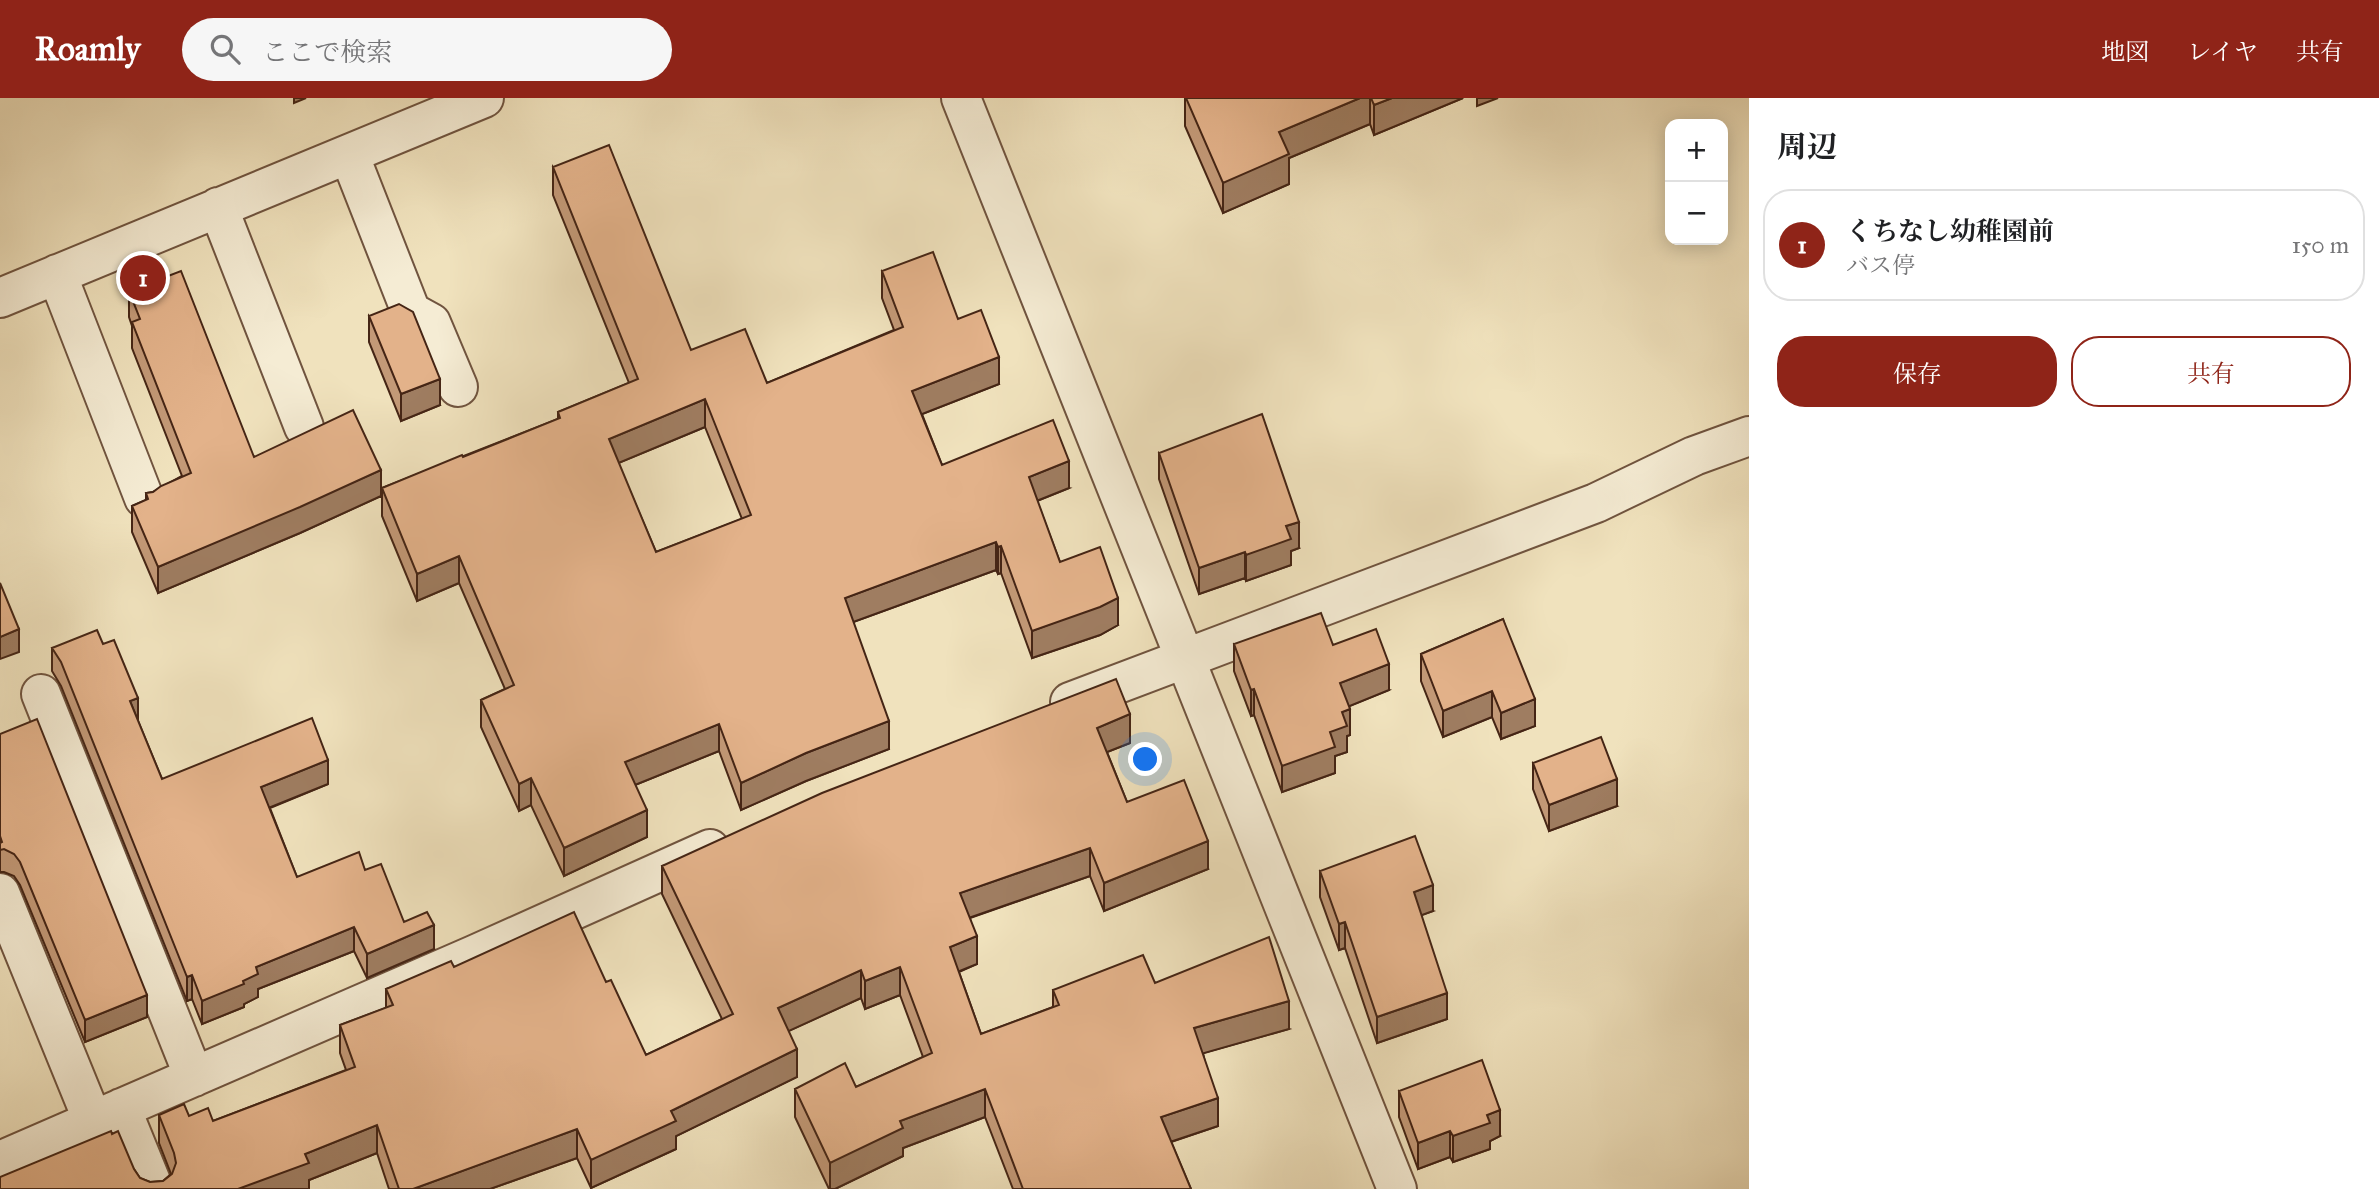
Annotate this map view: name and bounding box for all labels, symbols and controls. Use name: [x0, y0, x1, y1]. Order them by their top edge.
search box: [182, 18, 672, 81]
text: Roamly: [35, 29, 140, 69]
icon: search: [206, 30, 244, 68]
text: ここで検索: [262, 36, 392, 68]
text: 地図: [2101, 37, 2149, 67]
text: レイヤ: [2187, 37, 2258, 67]
text: 共有: [2296, 37, 2344, 67]
map controls: [1665, 119, 1728, 245]
button: +: [1665, 119, 1728, 182]
text: 周辺: [1777, 129, 1837, 165]
button: −: [1665, 182, 1728, 245]
text: くちなし幼稚園前: [1846, 215, 2054, 247]
text: 1: [1797, 231, 1807, 259]
text: 150 m: [2292, 231, 2349, 259]
text: バス停: [1846, 251, 1915, 279]
pin: 1: [120, 252, 166, 304]
button: 保存: [1777, 336, 2057, 407]
button: 共有: [2071, 336, 2351, 407]
your location: [1128, 742, 1162, 776]

